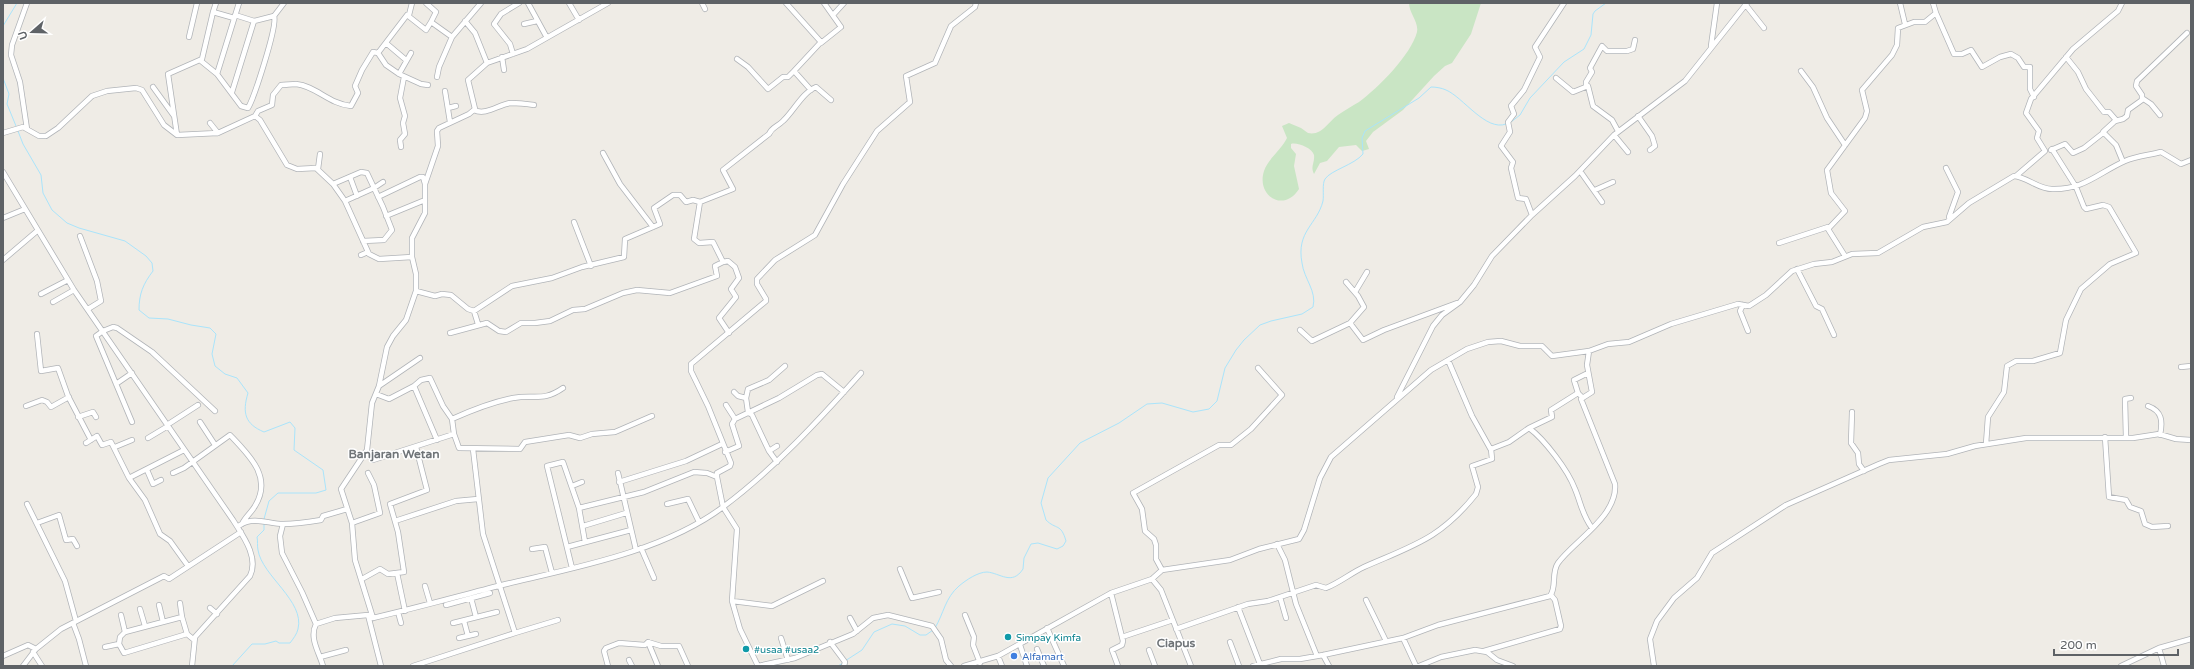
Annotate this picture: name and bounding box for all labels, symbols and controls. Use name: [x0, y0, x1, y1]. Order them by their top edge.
north arrow: [12, 12, 52, 52]
text: U: [16, 29, 31, 41]
district label: Banjaran Wetan: [349, 447, 439, 462]
scale bar: [2054, 631, 2178, 657]
marker: Simpay Kimfa: [1003, 632, 1013, 642]
place label: Simpay Kimfa: [1016, 632, 1081, 644]
district label: Ciapus: [1157, 636, 1196, 651]
text: 200 m: [2060, 638, 2097, 652]
marker: #usaa #usaa2: [741, 644, 751, 654]
place label: #usaa #usaa2: [754, 644, 819, 656]
marker: Alfamart: [1009, 651, 1019, 661]
place label: Alfamart: [1022, 651, 1064, 663]

